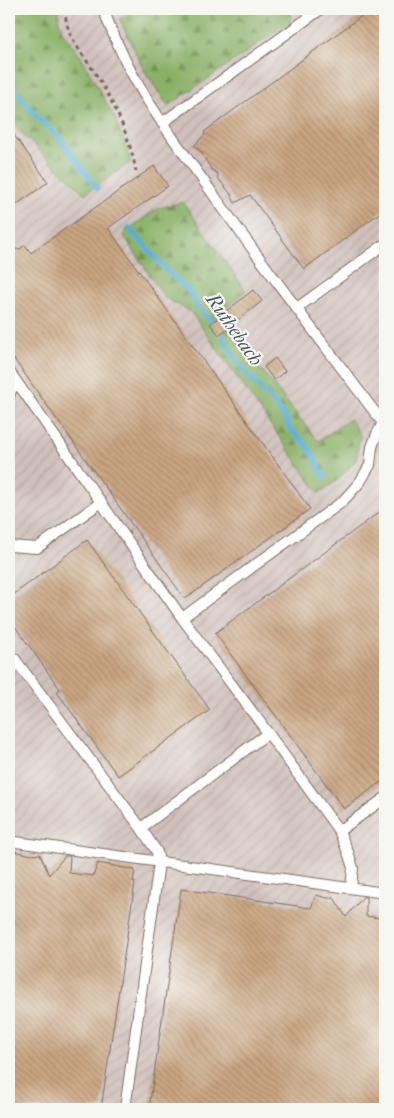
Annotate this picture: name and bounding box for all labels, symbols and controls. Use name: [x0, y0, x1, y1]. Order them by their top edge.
water label: Ruthebach: [200, 288, 267, 370]

